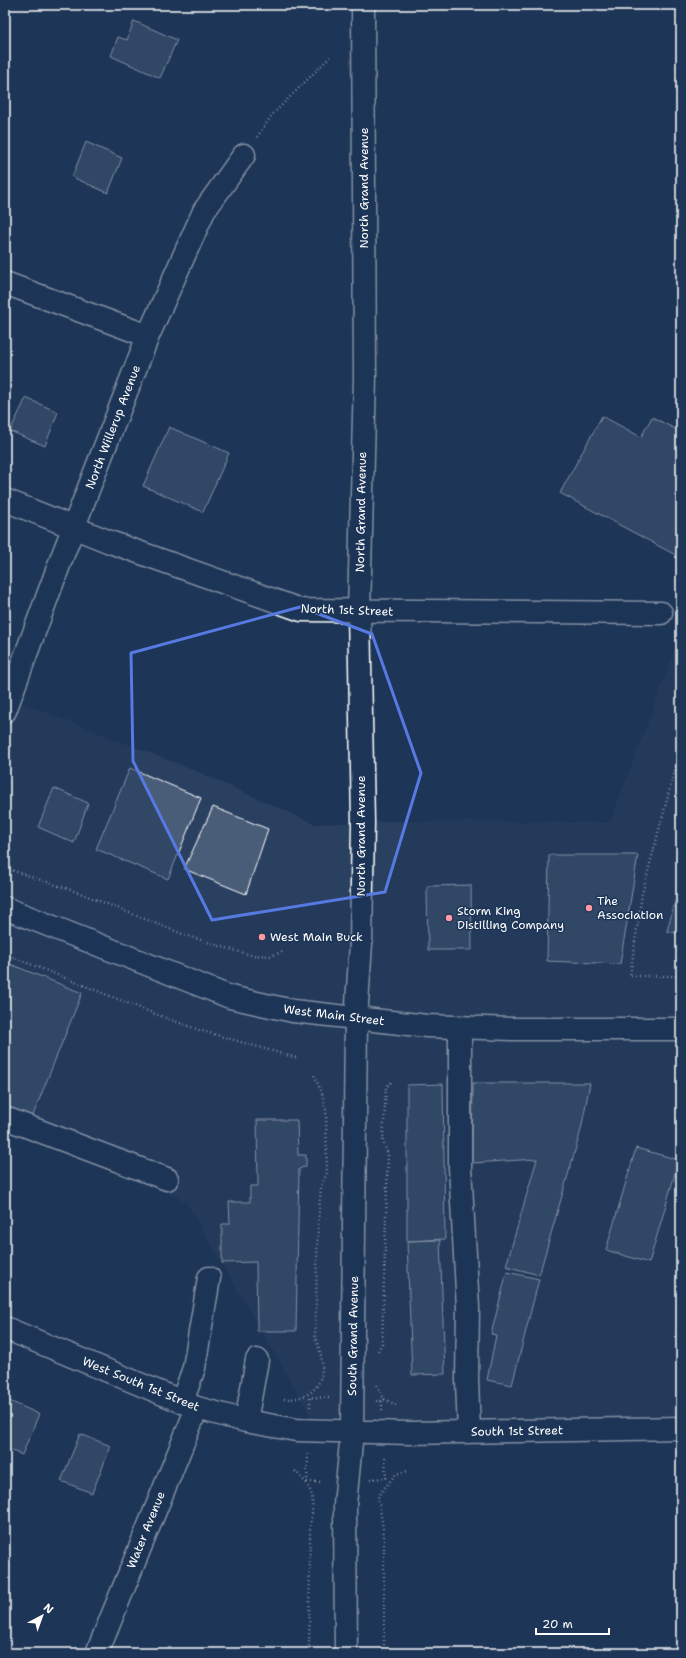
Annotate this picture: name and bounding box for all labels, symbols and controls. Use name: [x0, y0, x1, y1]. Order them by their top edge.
street label: North Grand Avenue: [356, 127, 372, 248]
street label: North Willerup Avenue: [82, 362, 144, 491]
street label: North Grand Avenue: [352, 451, 370, 573]
street label: North 1st Street: [300, 600, 394, 620]
street label: North Grand Avenue: [353, 775, 369, 896]
place label: The Association: [597, 893, 663, 923]
place label: Storm King Distilling Company: [457, 903, 564, 933]
marker: The Association: [584, 903, 594, 913]
marker: Storm King Distilling Company: [444, 913, 454, 923]
place label: West Main Buck: [270, 929, 363, 945]
marker: West Main Buck: [257, 932, 267, 942]
street label: West Main Street: [283, 1001, 385, 1029]
street label: South Grand Avenue: [344, 1276, 362, 1396]
street label: West South 1st Street: [80, 1353, 202, 1415]
street label: South 1st Street: [471, 1422, 563, 1440]
street label: Water Avenue: [123, 1489, 169, 1571]
north arrow: [22, 1596, 62, 1636]
text: N: [40, 1600, 57, 1618]
scale bar: [536, 1610, 609, 1636]
text: 20 m: [542, 1616, 573, 1632]

